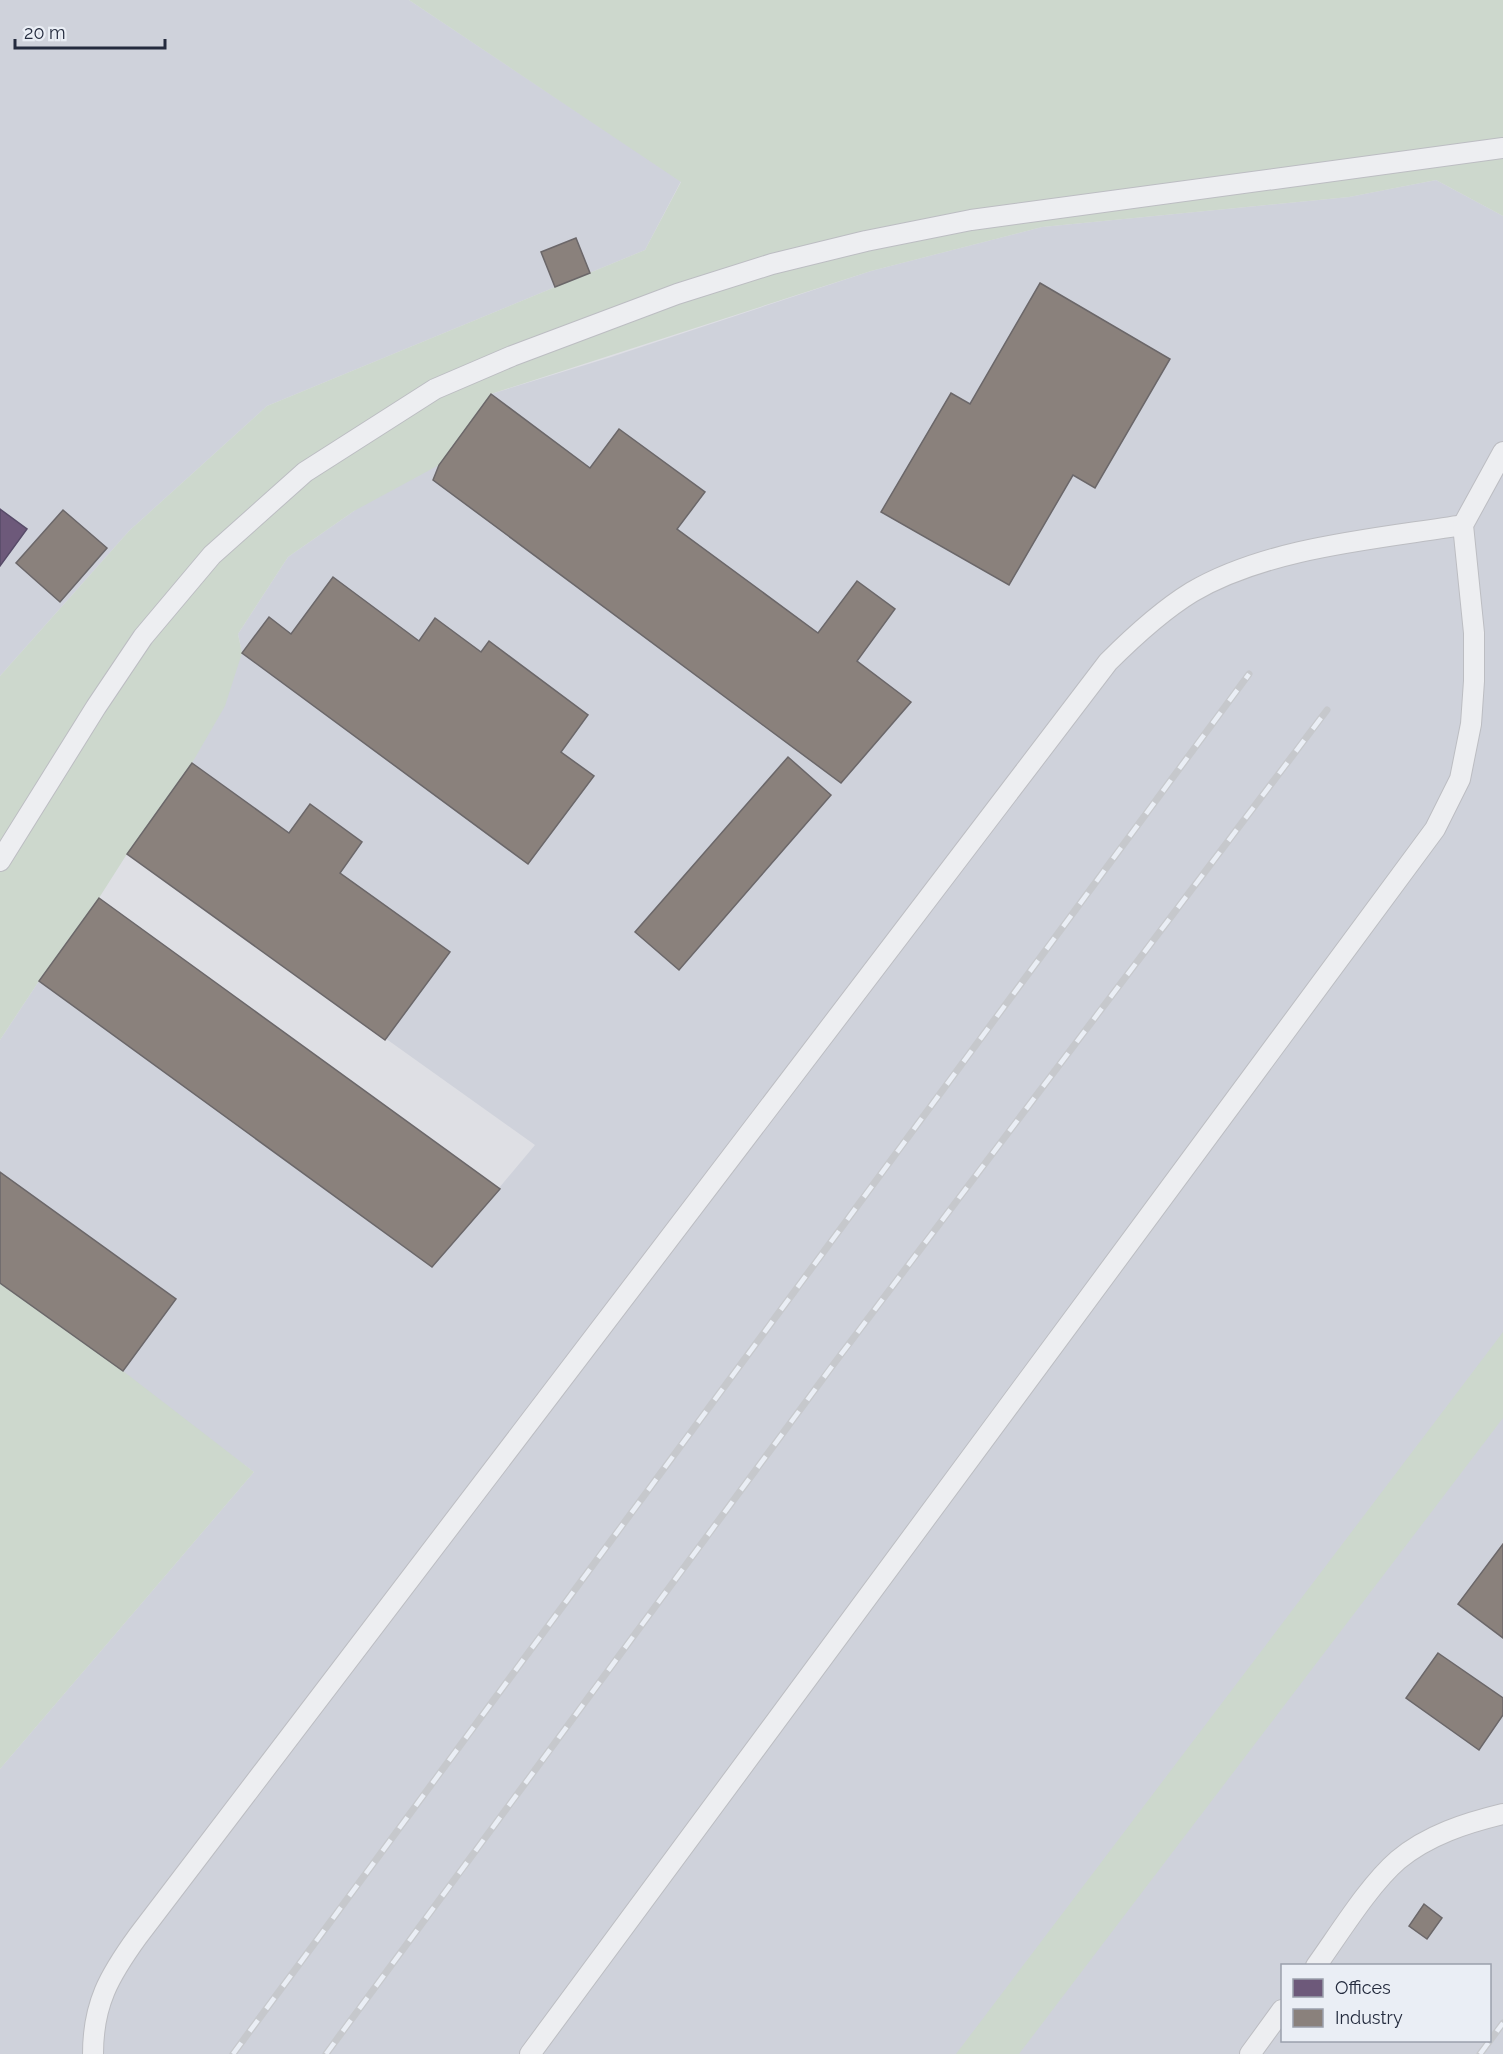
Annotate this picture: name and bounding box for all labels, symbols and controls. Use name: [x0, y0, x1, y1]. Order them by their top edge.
scale bar: [15, 12, 165, 50]
text: 20 m: [24, 22, 66, 43]
legend: [1281, 1964, 1491, 2042]
text: Offices: [1335, 1977, 1391, 1998]
text: Industry: [1335, 2007, 1403, 2028]

